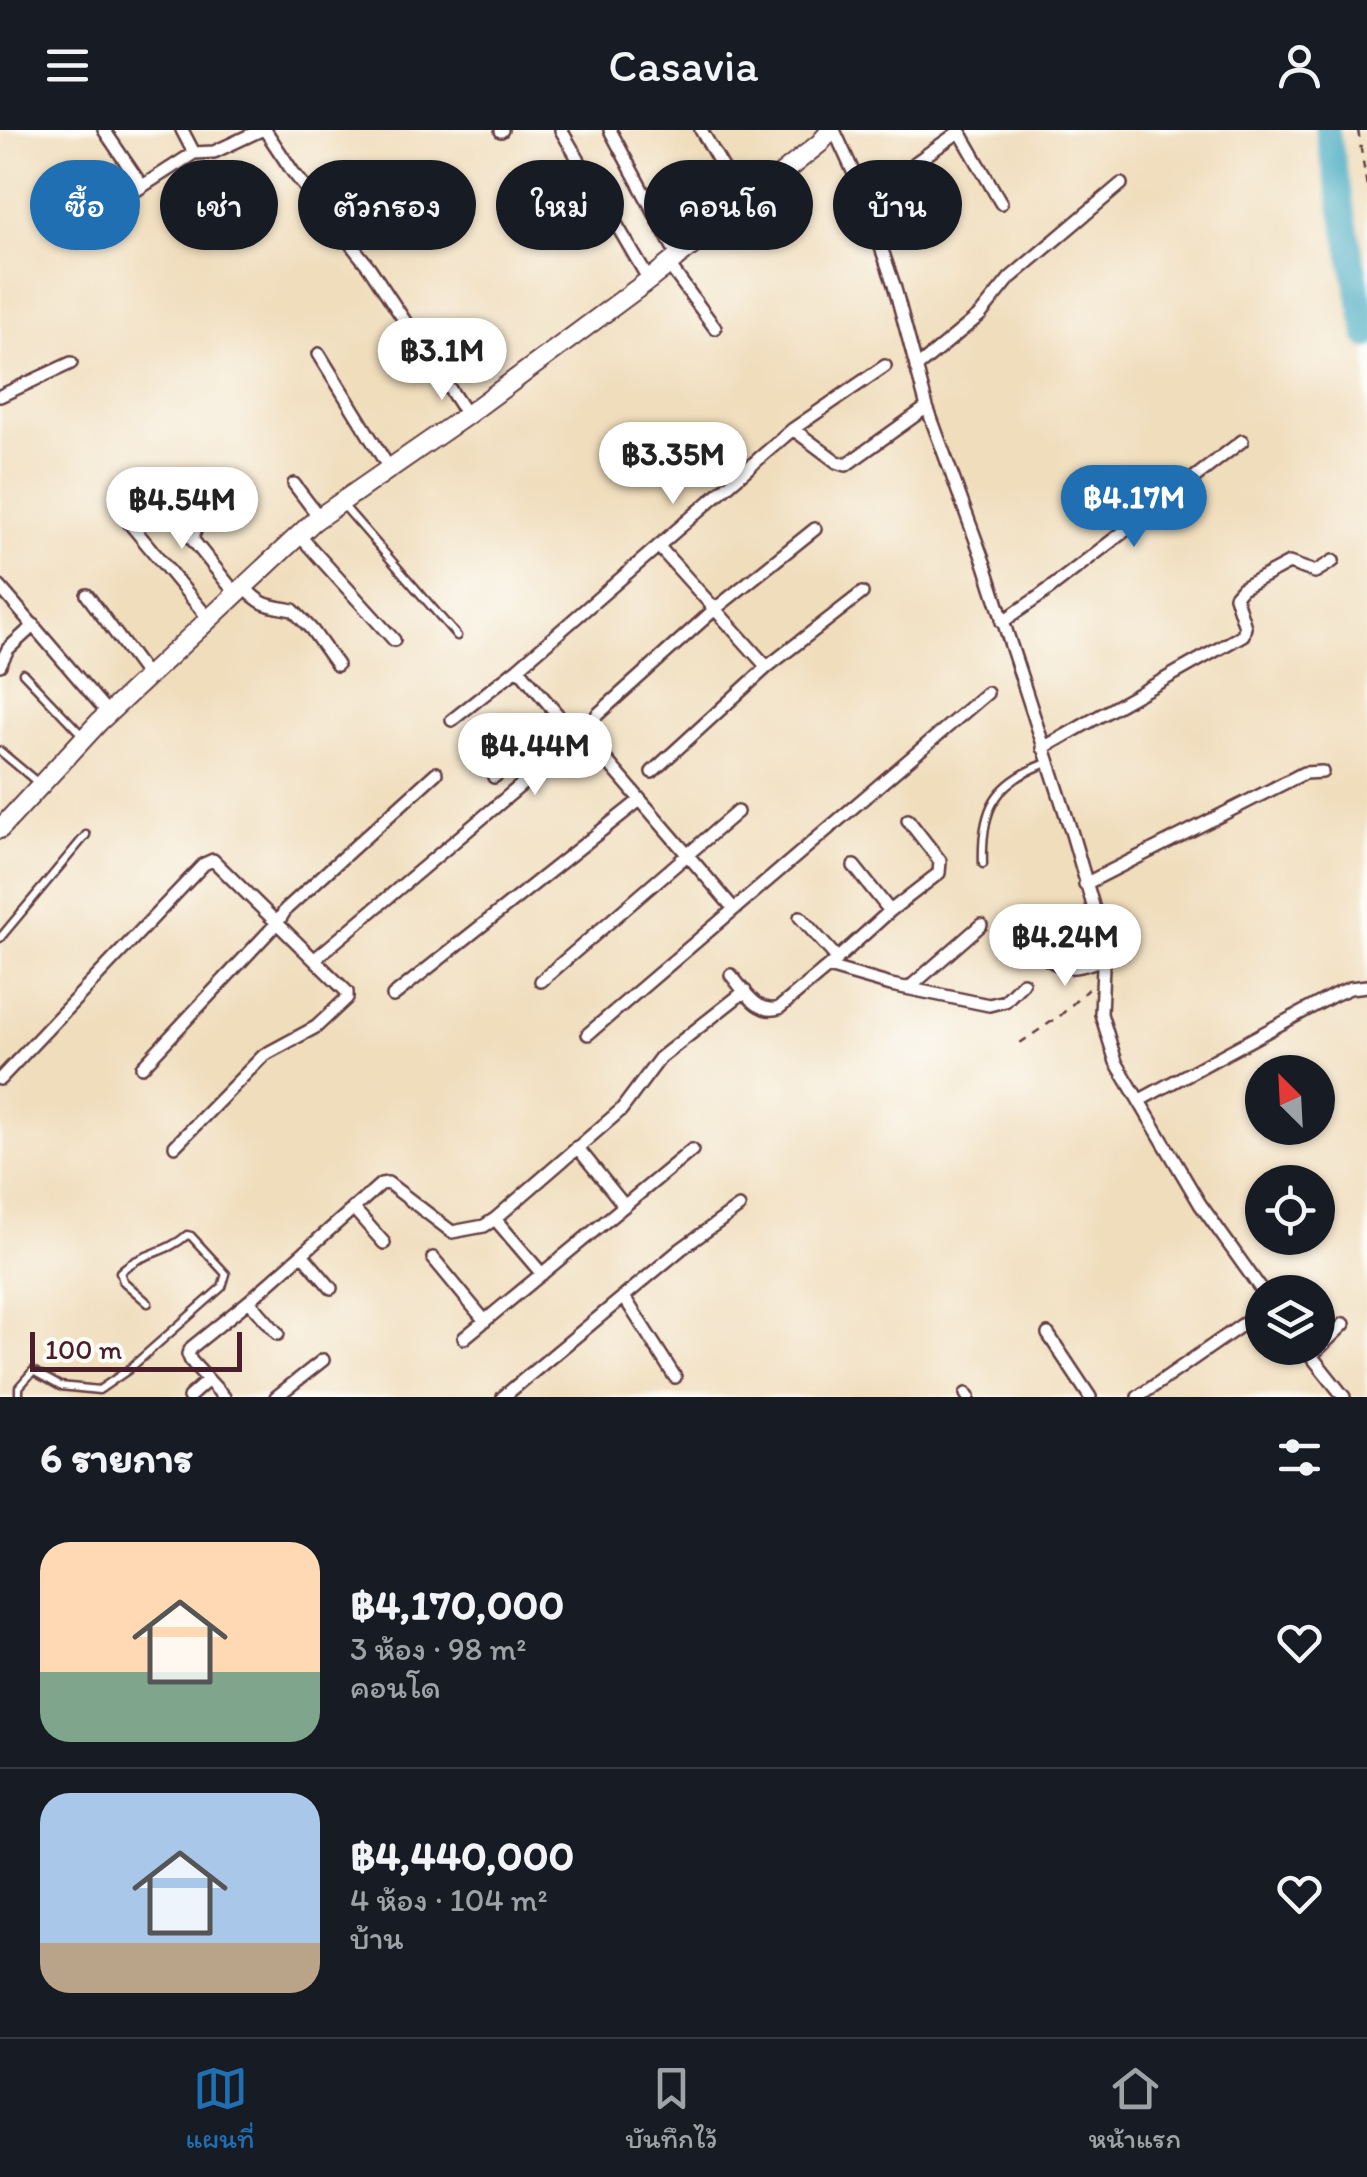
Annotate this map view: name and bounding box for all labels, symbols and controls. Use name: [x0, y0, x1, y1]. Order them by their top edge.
icon: menu: [40, 38, 95, 93]
text: Casavia: [608, 38, 759, 92]
icon: person: [1272, 38, 1327, 93]
chip: ซื้อ: [30, 160, 140, 250]
chip: เช่า: [160, 160, 278, 250]
chip: ตัวกรอง: [298, 160, 476, 250]
chip: ใหม่: [496, 160, 624, 250]
chip: คอนโด: [644, 160, 813, 250]
chip: บ้าน: [833, 160, 962, 250]
pin: ฿3.1M: [372, 318, 512, 403]
text: ฿3.1M: [400, 331, 484, 369]
pin: ฿3.35M: [592, 422, 754, 507]
text: ฿3.35M: [621, 435, 725, 473]
pin: ฿4.17M: [1053, 465, 1215, 550]
pin: ฿4.54M: [101, 467, 263, 552]
text: ฿4.17M: [1083, 478, 1185, 516]
text: ฿4.54M: [128, 480, 236, 518]
pin: ฿4.44M: [454, 713, 616, 798]
text: ฿4.44M: [480, 726, 590, 764]
pin: ฿4.24M: [984, 904, 1146, 989]
text: ฿4.24M: [1011, 917, 1119, 955]
north arrow: [1245, 1055, 1335, 1145]
map controls: [1245, 1055, 1335, 1365]
button: locate: [1245, 1165, 1335, 1255]
button: layers: [1245, 1275, 1335, 1365]
scale bar: [30, 1327, 242, 1372]
text: 100 m: [45, 1332, 122, 1366]
icon: filters: [1272, 1430, 1327, 1485]
text: 6 รายการ: [40, 1432, 193, 1483]
text: ฿4,170,000: [350, 1579, 564, 1630]
icon: home: [120, 1582, 240, 1702]
icon: heart: [1272, 1615, 1327, 1670]
text: 3 ห้อง · 98 m²: [350, 1630, 526, 1668]
text: คอนโด: [350, 1668, 441, 1706]
text: ฿4,440,000: [350, 1830, 574, 1881]
icon: home: [120, 1833, 240, 1953]
icon: heart: [1272, 1866, 1327, 1921]
text: 4 ห้อง · 104 m²: [350, 1881, 548, 1919]
text: บ้าน: [350, 1919, 404, 1957]
tab: แผนที่: [186, 2061, 254, 2155]
tab: บันทึกไว้: [626, 2061, 718, 2155]
tab: หน้าแรก: [1089, 2061, 1181, 2155]

